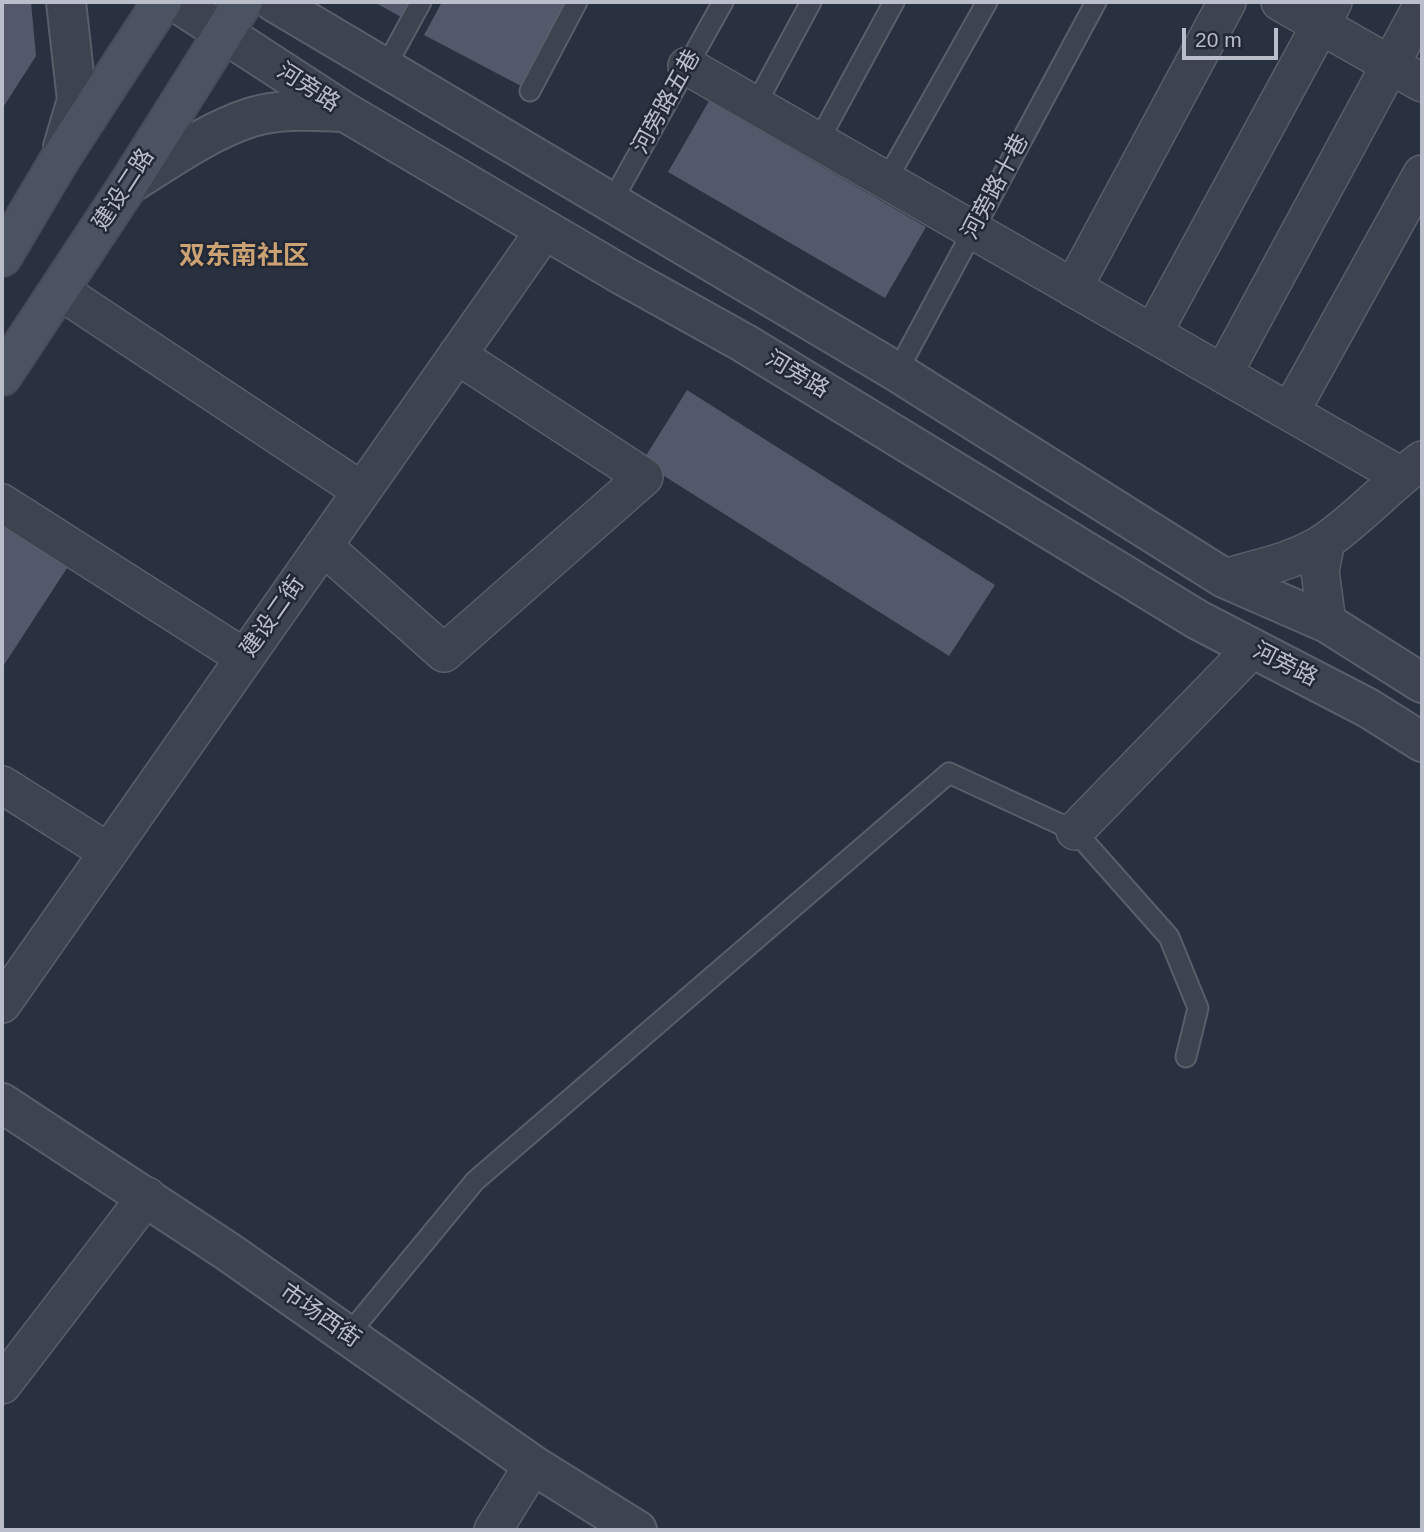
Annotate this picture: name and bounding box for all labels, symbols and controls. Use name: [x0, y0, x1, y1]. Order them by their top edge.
scale bar: [1186, 14, 1282, 58]
text: 20 m: [1195, 28, 1242, 51]
street label: 河旁路五巷: [627, 45, 707, 159]
street label: 河旁路: [272, 58, 344, 118]
street label: 河旁路十巷: [957, 130, 1035, 244]
street label: 建设二路: [87, 144, 161, 236]
district label: 双东南社区: [179, 241, 309, 273]
street label: 河旁路: [760, 345, 834, 405]
street label: 建设二街: [235, 571, 311, 663]
street label: 河旁路: [1248, 637, 1322, 693]
street label: 市场西街: [274, 1278, 366, 1354]

